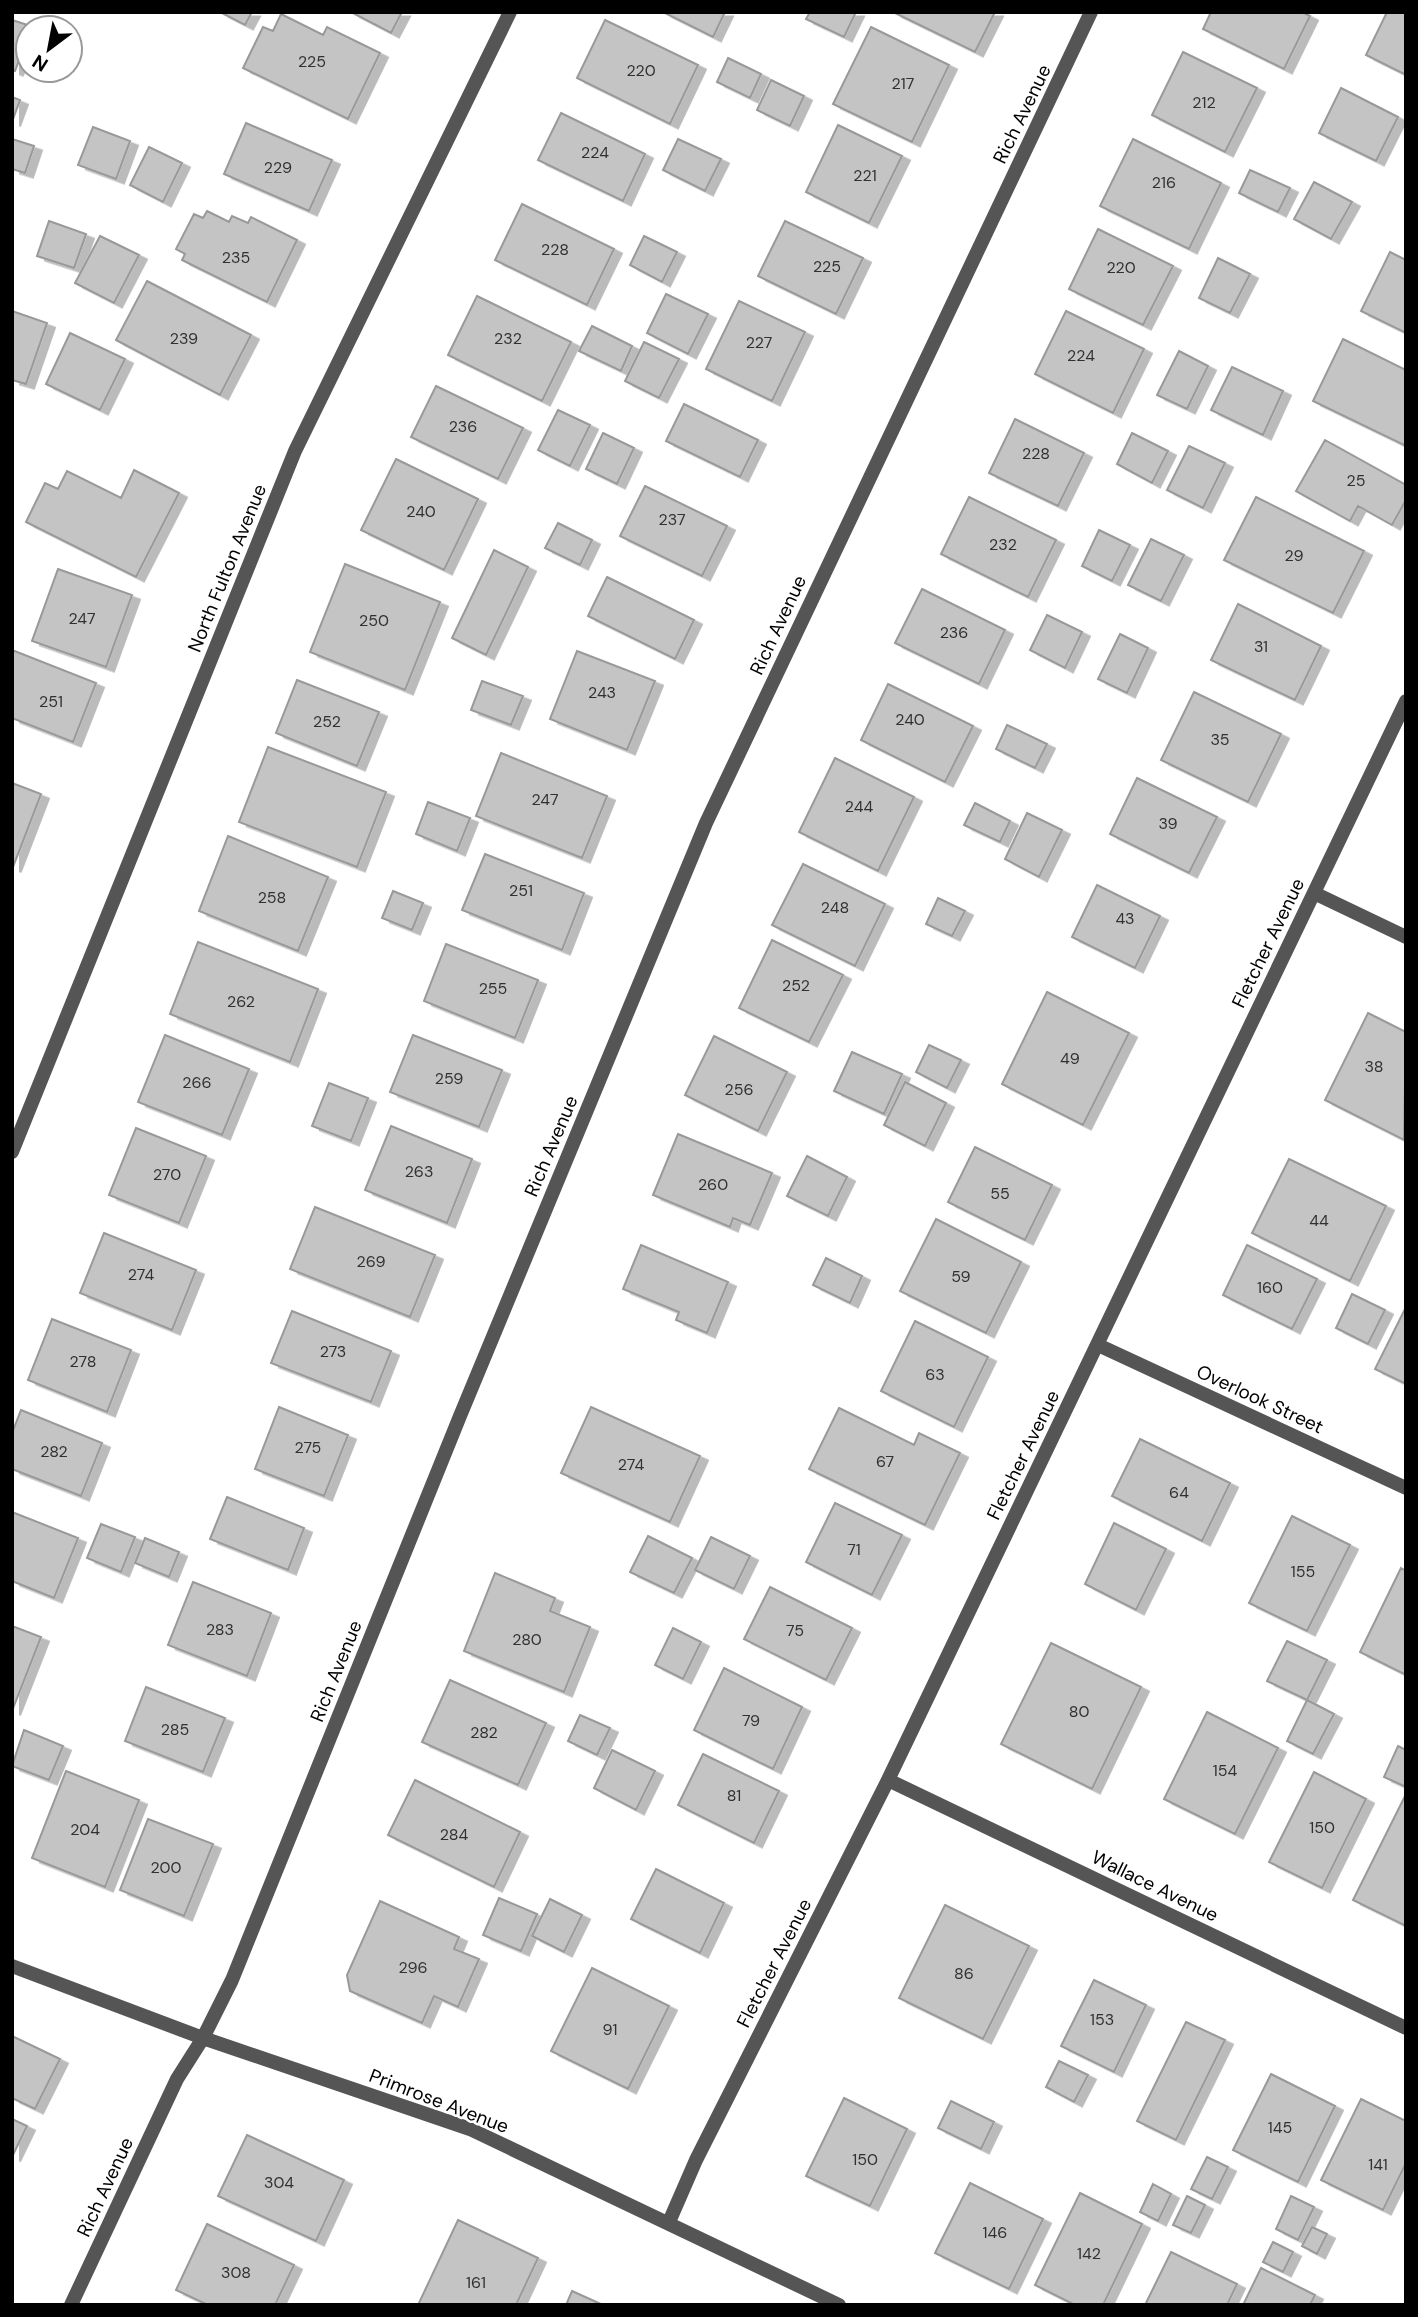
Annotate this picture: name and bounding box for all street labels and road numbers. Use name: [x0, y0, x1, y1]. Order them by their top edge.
street label: Rich Avenue: [987, 60, 1057, 168]
street label: North Fulton Avenue: [182, 480, 272, 656]
street label: Rich Avenue: [744, 571, 812, 679]
street label: Fletcher Avenue: [1226, 874, 1310, 1012]
street label: Rich Avenue: [519, 1092, 583, 1200]
street label: Overlook Street: [1192, 1359, 1328, 1439]
street label: Fletcher Avenue: [981, 1386, 1065, 1524]
street label: Rich Avenue: [304, 1617, 368, 1725]
street label: Wallace Avenue: [1088, 1845, 1222, 1927]
street label: Fletcher Avenue: [731, 1894, 817, 2032]
street label: Primrose Avenue: [366, 2063, 512, 2139]
street label: Rich Avenue: [71, 2133, 139, 2241]

